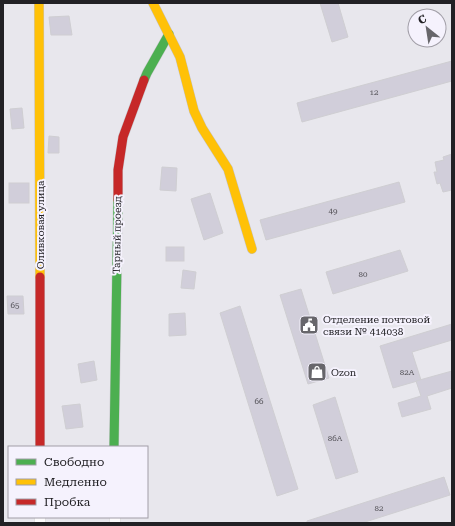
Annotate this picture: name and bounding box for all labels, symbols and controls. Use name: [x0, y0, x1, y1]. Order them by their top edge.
north arrow: [407, 8, 447, 48]
text: С: [416, 12, 429, 27]
house number: 12: [370, 88, 379, 97]
street label: Оливковая улица: [35, 180, 46, 269]
street label: Тарный проезд: [111, 195, 123, 274]
house number: 49: [329, 207, 338, 216]
house number: 80: [359, 270, 368, 279]
house number: 65: [11, 301, 20, 310]
public building icon: Отделение почтовой связи № 414038: [298, 314, 320, 336]
place label: Отделение почтовой связи № 414038: [323, 314, 430, 337]
shop icon: Ozon: [306, 361, 328, 383]
place label: Ozon: [331, 367, 357, 378]
house number: 82А: [400, 368, 415, 377]
house number: 66: [255, 397, 264, 406]
house number: 86А: [328, 434, 343, 443]
legend: [8, 446, 148, 518]
text: Свободно: [44, 455, 104, 469]
text: Медленно: [44, 475, 107, 489]
text: Пробка: [44, 495, 91, 509]
house number: 82: [375, 504, 384, 513]

